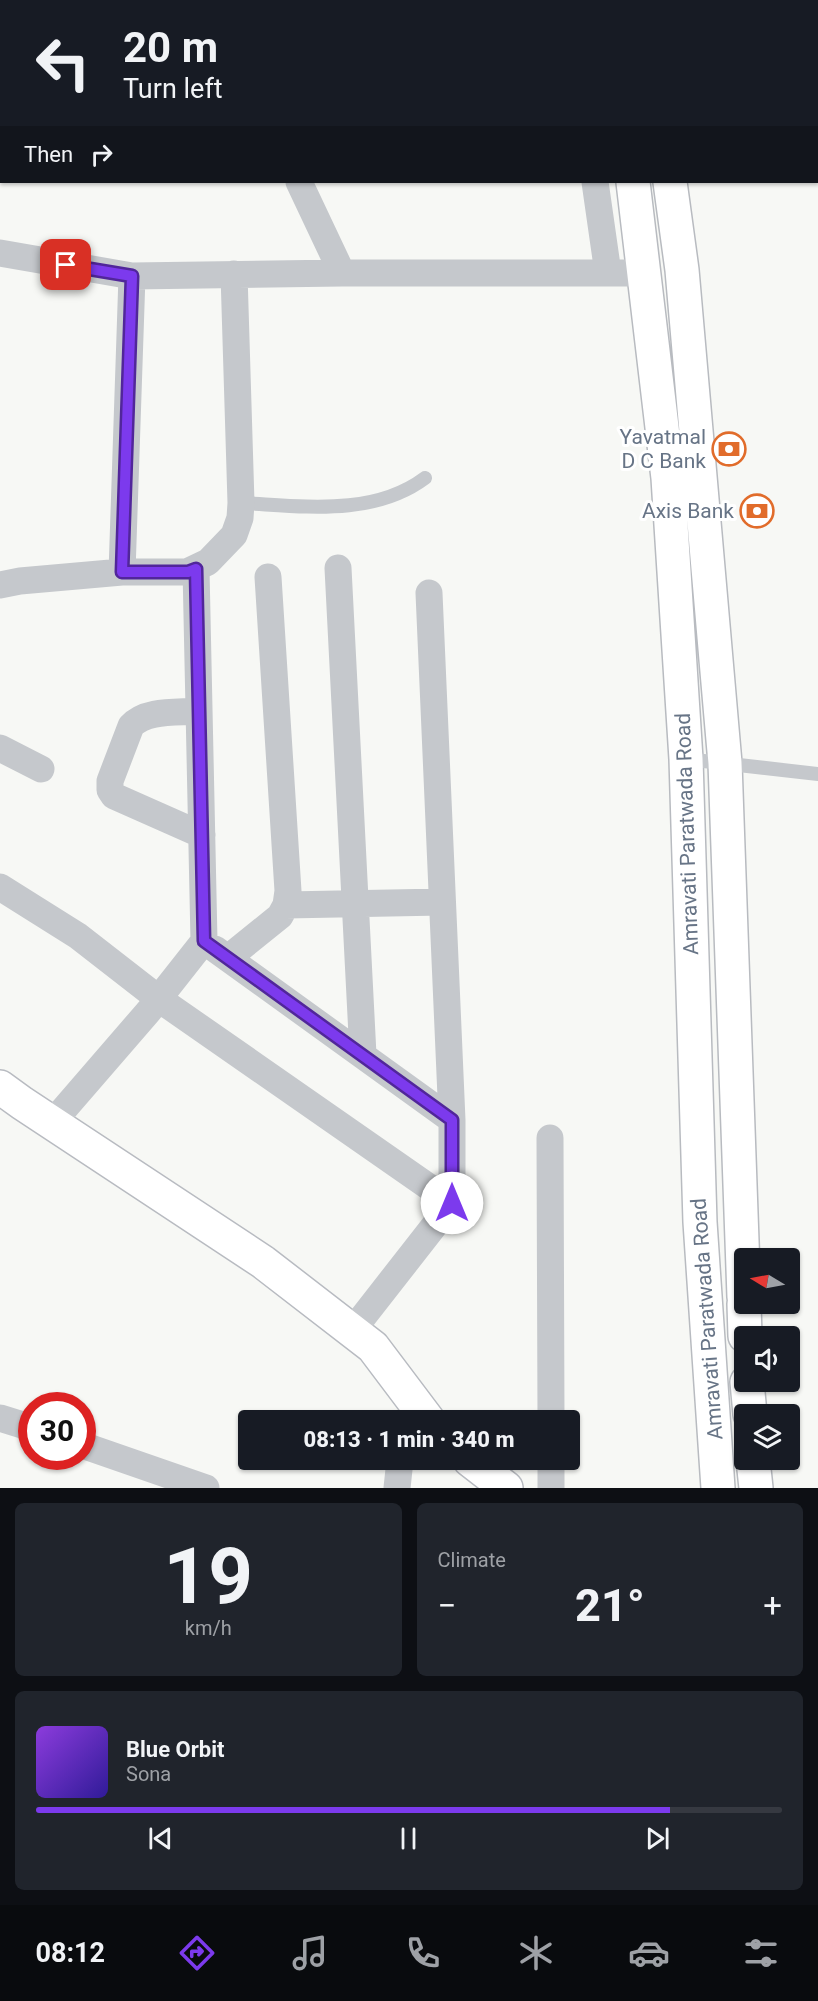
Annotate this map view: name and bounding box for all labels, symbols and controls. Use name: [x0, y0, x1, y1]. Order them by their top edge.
text: 20 m: [123, 23, 218, 72]
icon: left: [24, 24, 102, 102]
text: Turn left: [123, 73, 223, 105]
icon: right: [85, 138, 118, 171]
text: Then: [24, 142, 73, 167]
pin: [40, 239, 91, 290]
icon: arrive: [49, 248, 82, 281]
place label: Yavatmal D C Bank: [620, 425, 706, 473]
bank icon: Yavatmal D C Bank: [711, 431, 747, 467]
bank icon: Axis Bank: [739, 493, 775, 529]
place label: Axis Bank: [642, 499, 734, 523]
street label: Amravati Paratwada Road: [671, 713, 703, 955]
position arrow: [420, 1171, 484, 1235]
street label: Amravati Paratwada Road: [687, 1197, 727, 1441]
north arrow: [734, 1248, 800, 1314]
map controls: [734, 1248, 800, 1470]
button: sound: [734, 1326, 800, 1392]
speed limit sign: 30: [18, 1392, 96, 1470]
button: layers: [734, 1404, 800, 1470]
text: 08:13 · 1 min · 340 m: [304, 1427, 514, 1452]
text: 19: [163, 1531, 253, 1622]
text: Climate: [438, 1548, 506, 1572]
text: 21°: [575, 1579, 645, 1632]
text: −: [438, 1586, 456, 1625]
text: +: [763, 1586, 782, 1625]
text: km/h: [185, 1616, 232, 1640]
text: Blue Orbit: [126, 1737, 224, 1762]
text: Sona: [126, 1762, 171, 1786]
icon: previous: [144, 1822, 177, 1855]
icon: pause: [392, 1822, 425, 1855]
icon: next: [641, 1822, 674, 1855]
icon: directions: [176, 1932, 218, 1974]
icon: music: [289, 1932, 331, 1974]
icon: phone: [402, 1932, 444, 1974]
icon: climate: [515, 1932, 557, 1974]
icon: car: [628, 1932, 670, 1974]
icon: filters: [740, 1932, 782, 1974]
text: 08:12: [35, 1937, 105, 1969]

